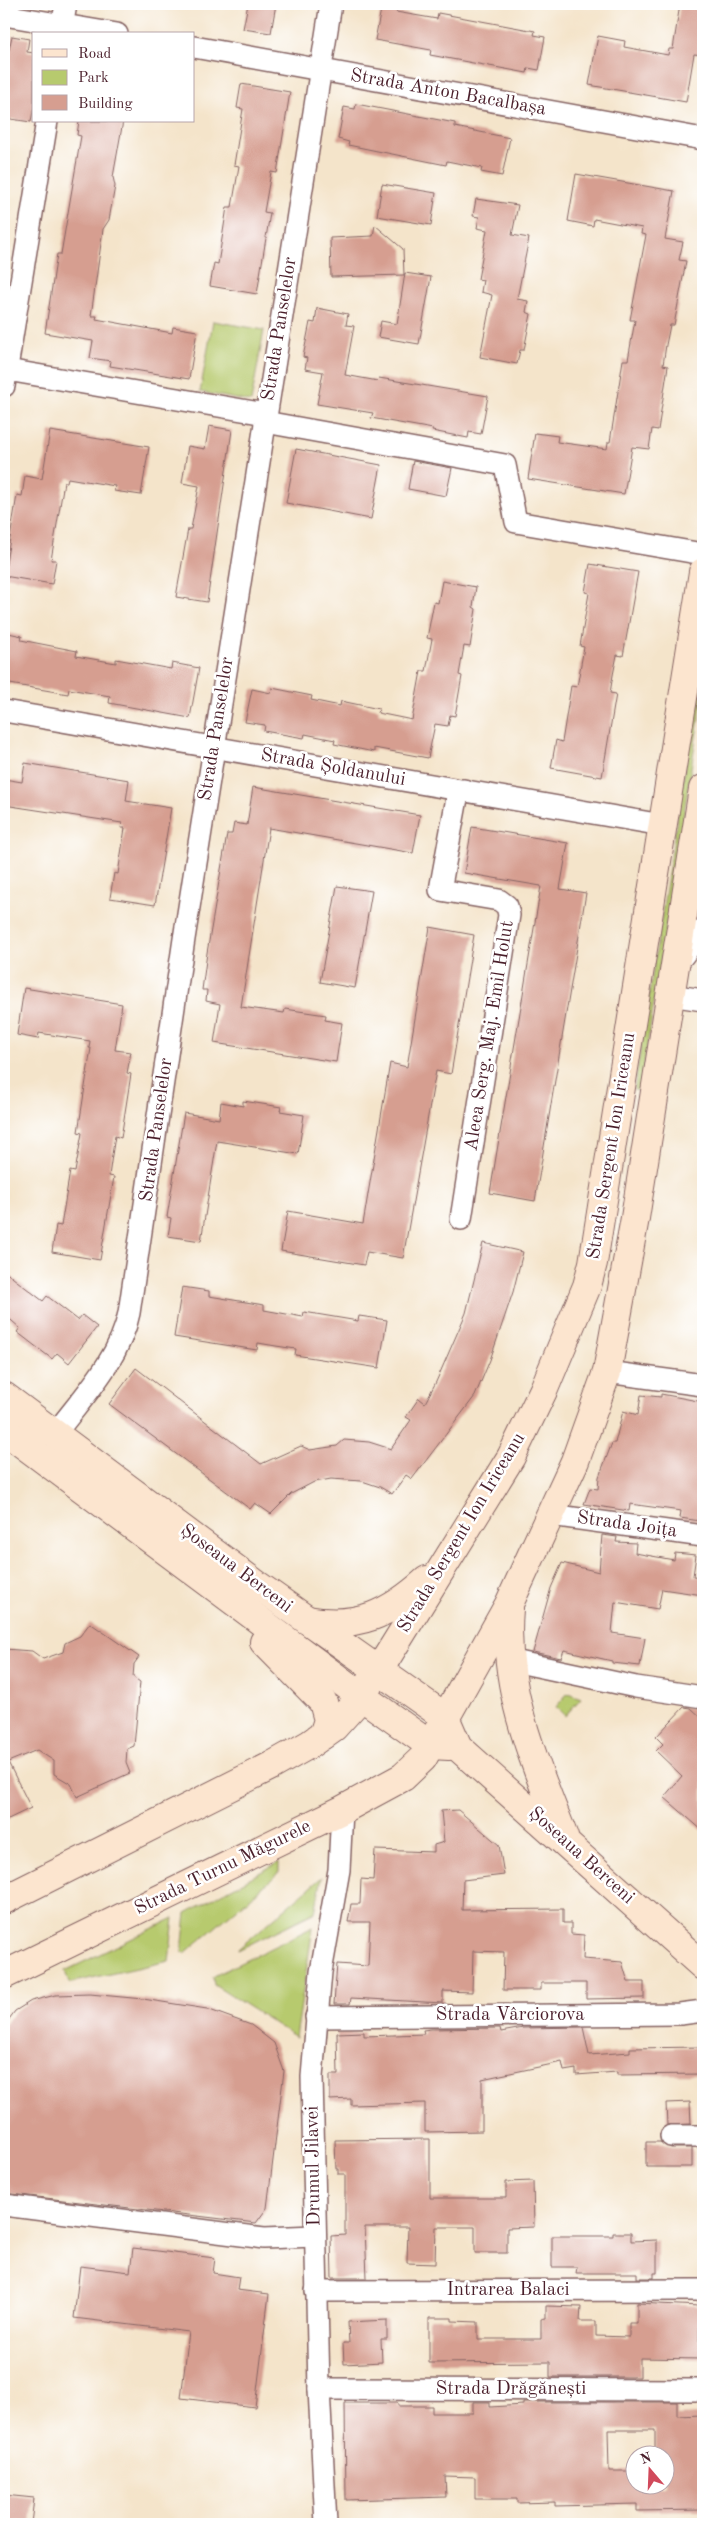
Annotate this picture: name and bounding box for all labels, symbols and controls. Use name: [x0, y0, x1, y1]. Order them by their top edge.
legend: [32, 32, 195, 122]
text: Road: [78, 47, 112, 62]
street label: Strada Anton Bacalbașa: [349, 66, 548, 120]
text: Park: [78, 71, 109, 86]
text: Building: [78, 97, 133, 112]
street label: Strada Panselelor: [259, 256, 301, 402]
street label: Strada Panselelor: [196, 656, 238, 802]
street label: Strada Șoldanului: [259, 746, 407, 790]
street label: Aleea Serg. Maj. Emil Holut: [462, 919, 518, 1153]
street label: Strada Sergent Ion Iriceanu: [585, 1031, 639, 1261]
street label: Strada Panselelor: [137, 1057, 177, 1203]
street label: Strada Sergent Ion Iriceanu: [395, 1430, 529, 1636]
street label: Strada Joița: [576, 1509, 679, 1542]
street label: Șoseaua Berceni: [177, 1521, 295, 1617]
street label: Șoseaua Berceni: [525, 1804, 637, 1908]
street label: Strada Turnu Măgurele: [132, 1817, 314, 1919]
street label: Strada Vârciorova: [435, 2006, 585, 2025]
street label: Drumul Jilavei: [303, 2105, 325, 2227]
street label: Intrarea Balaci: [446, 2281, 570, 2300]
street label: Strada Drăgănești: [436, 2380, 586, 2399]
north arrow: [624, 2446, 674, 2496]
text: N: [639, 2450, 654, 2467]

